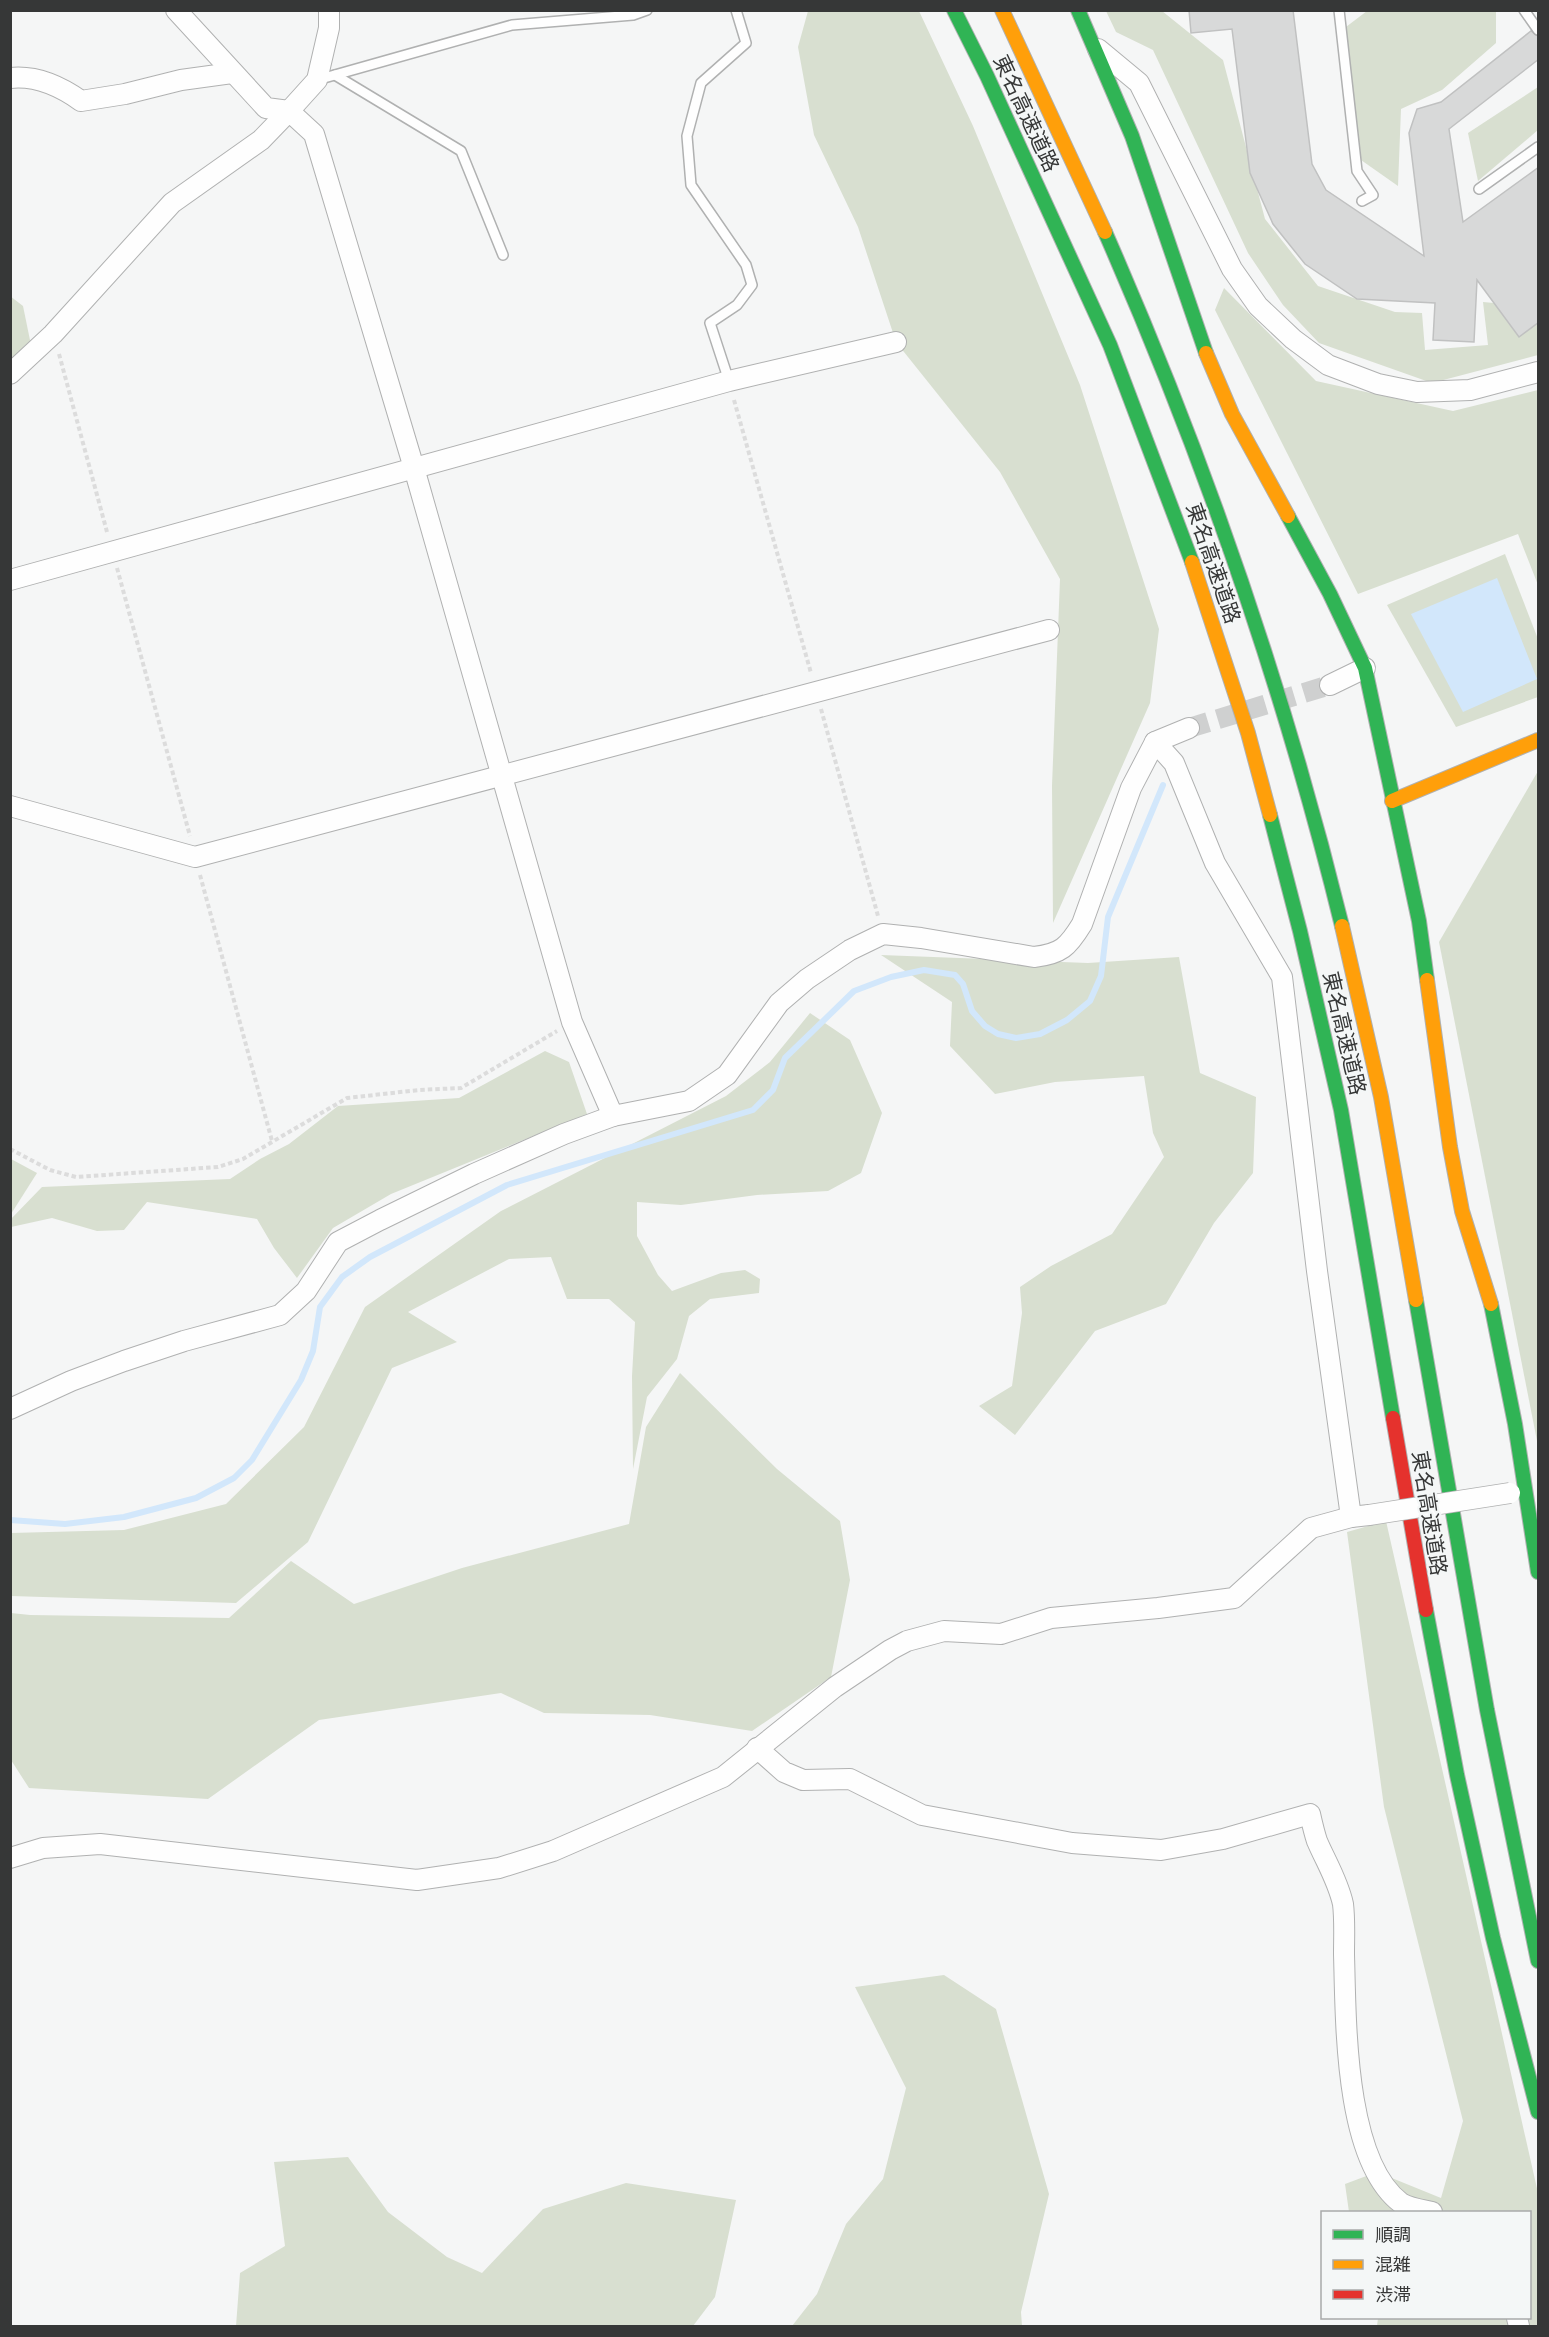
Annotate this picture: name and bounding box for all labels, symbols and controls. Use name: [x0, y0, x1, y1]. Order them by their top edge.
street label: 東名高速道路: [988, 50, 1066, 176]
street label: 東名高速道路: [1180, 499, 1248, 627]
street label: 東名高速道路: [1317, 968, 1373, 1098]
street label: 東名高速道路: [1406, 1449, 1454, 1577]
legend: [1321, 2211, 1531, 2319]
text: 順調: [1375, 2222, 1411, 2246]
text: 混雑: [1375, 2252, 1411, 2276]
text: 渋滞: [1375, 2282, 1411, 2306]

